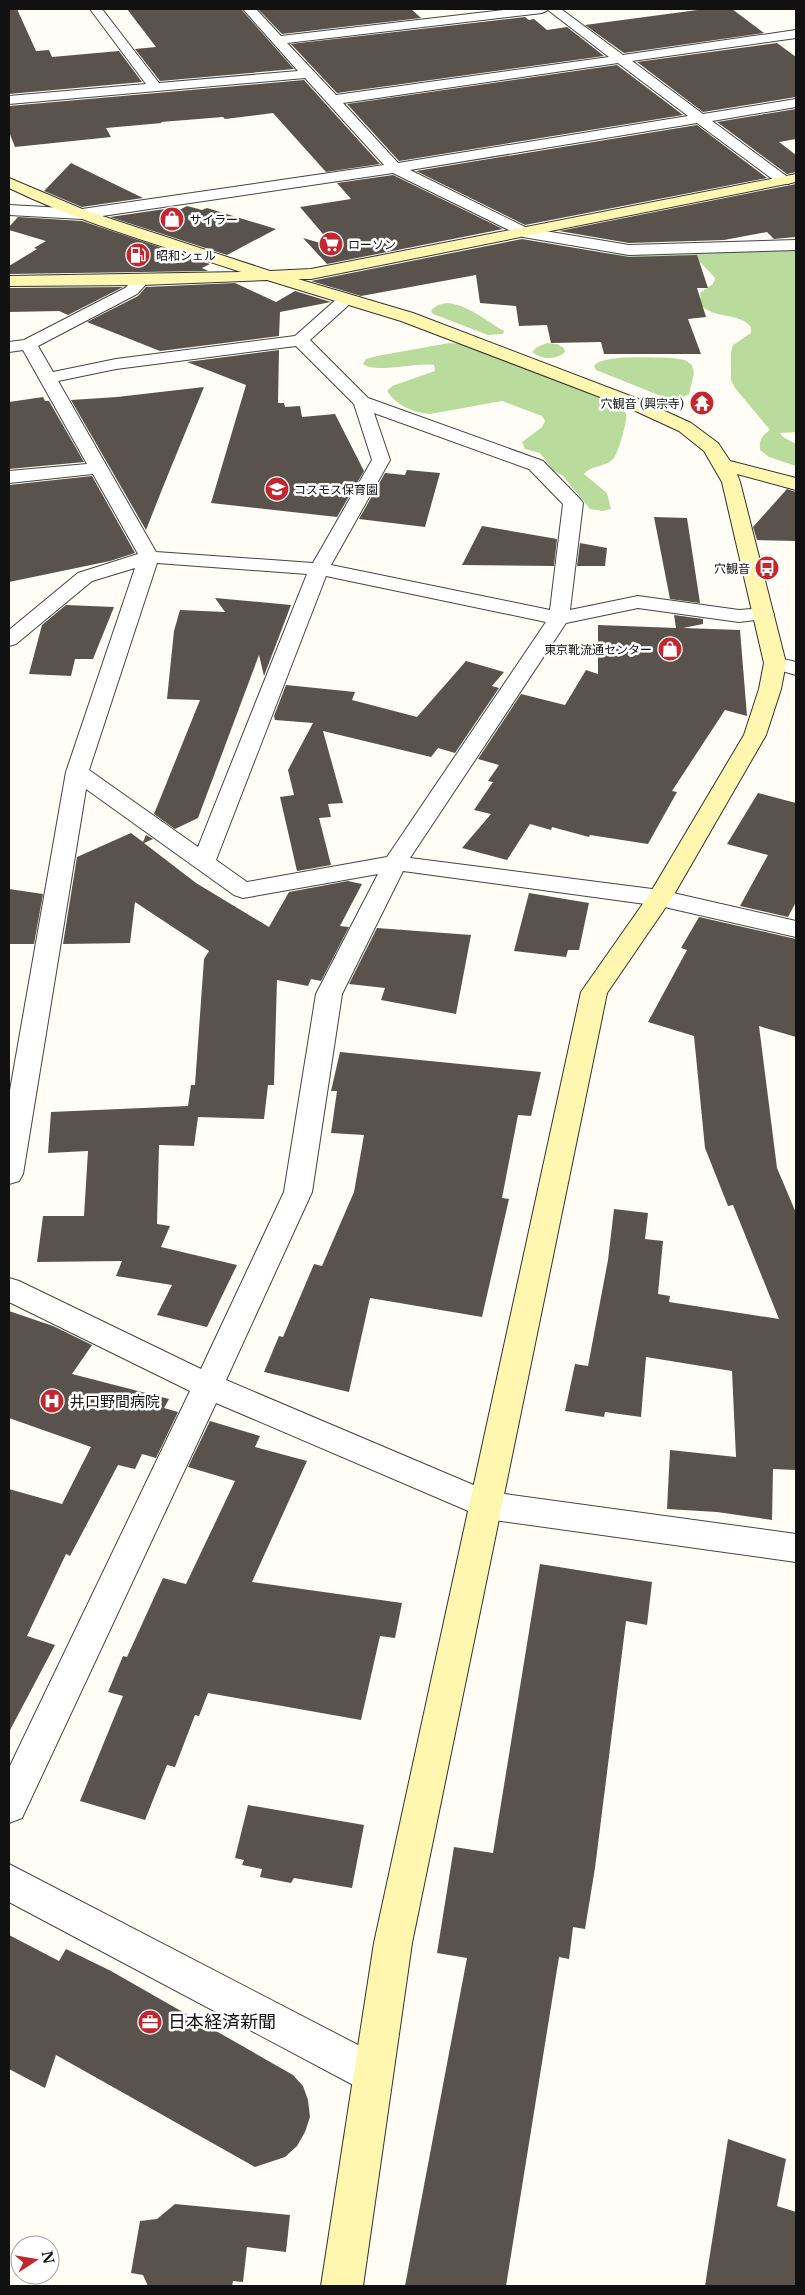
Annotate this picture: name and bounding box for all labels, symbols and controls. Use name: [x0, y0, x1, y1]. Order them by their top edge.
shop icon: サイラー: [159, 206, 185, 232]
place label: サイラー: [190, 212, 238, 227]
supermarket icon: ローソン: [318, 231, 344, 257]
place label: ローソン: [348, 237, 396, 252]
fuel station icon: 昭和シェル: [125, 242, 151, 268]
place label: 昭和シェル: [156, 248, 216, 263]
temple icon: 穴観音 (興宗寺): [689, 390, 715, 416]
place label: 穴観音 (興宗寺): [601, 396, 684, 411]
school or university icon: コスモス保育園: [264, 476, 290, 502]
place label: コスモス保育園: [294, 482, 378, 497]
bus stop icon: 穴観音: [754, 555, 780, 581]
place label: 穴観音: [714, 561, 750, 576]
shop icon: 東京靴流通センター: [657, 636, 683, 662]
place label: 東京靴流通センター: [544, 642, 652, 657]
hospital icon: 井口野間病院: [39, 1388, 65, 1414]
place label: 井口野間病院: [70, 1392, 160, 1411]
office icon: 日本経済新聞: [137, 2009, 163, 2035]
place label: 日本経済新聞: [168, 2011, 276, 2033]
north arrow: [10, 2235, 60, 2285]
text: N: [38, 2249, 58, 2266]

